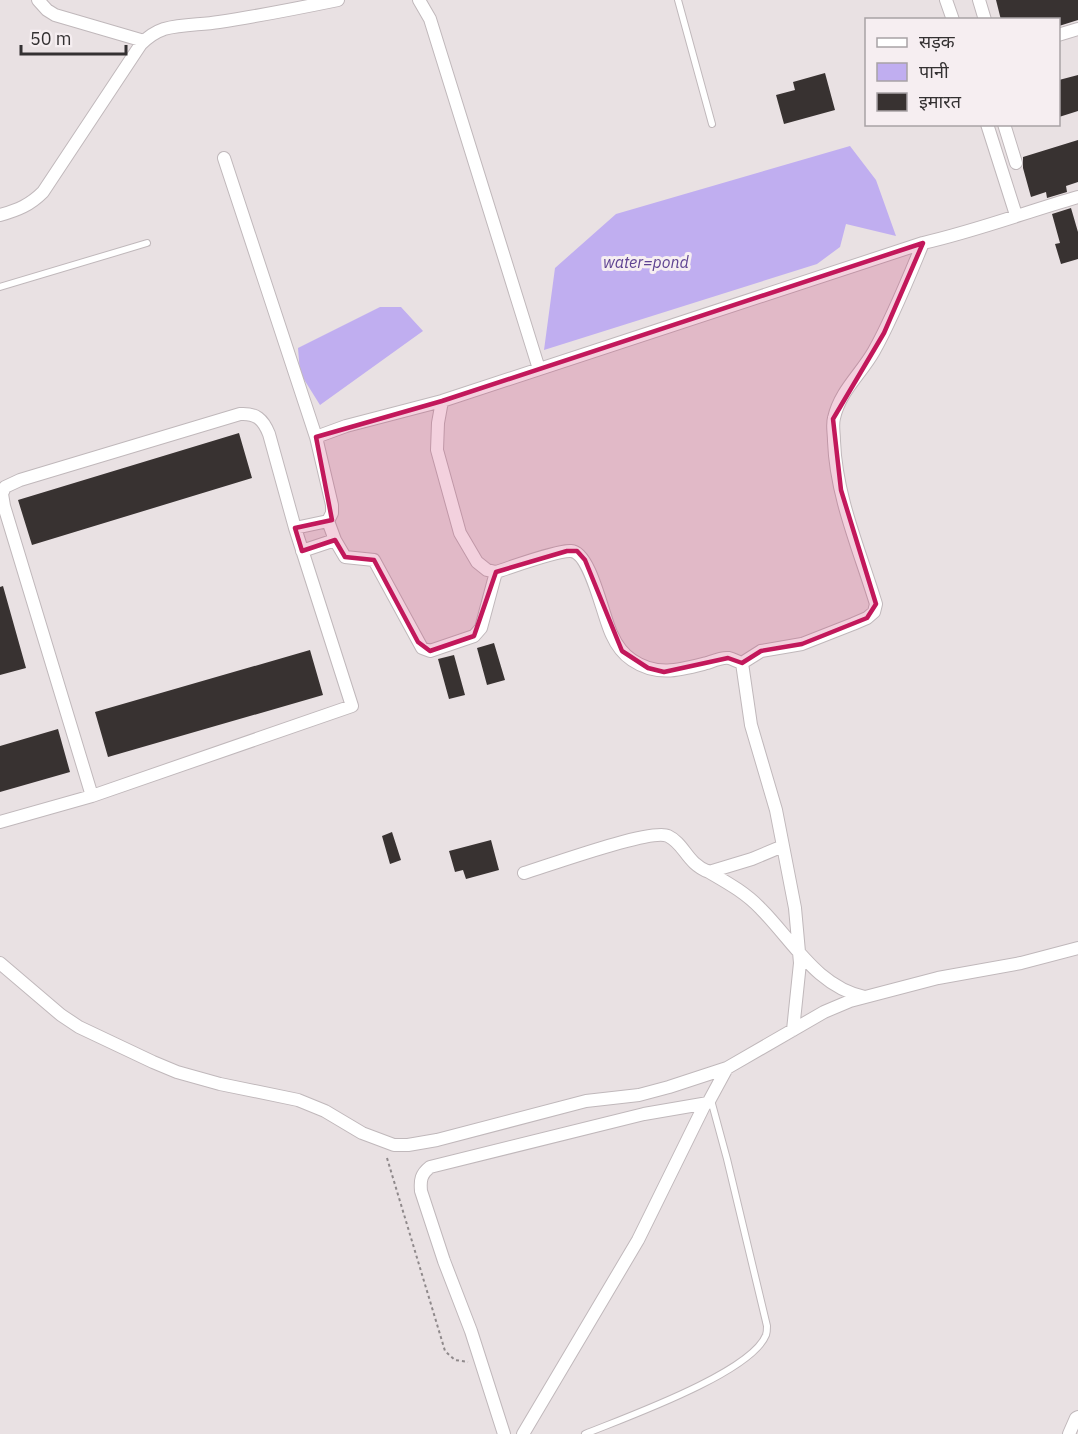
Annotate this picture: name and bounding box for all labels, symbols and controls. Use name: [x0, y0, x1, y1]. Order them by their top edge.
scale bar: [21, 18, 126, 56]
legend: [865, 18, 1060, 126]
text: 50 m: [30, 27, 72, 50]
text: सड़क: [919, 30, 956, 53]
text: पानी: [919, 60, 949, 83]
text: इमारत: [919, 90, 962, 113]
water label: water=pond: [603, 252, 690, 272]

